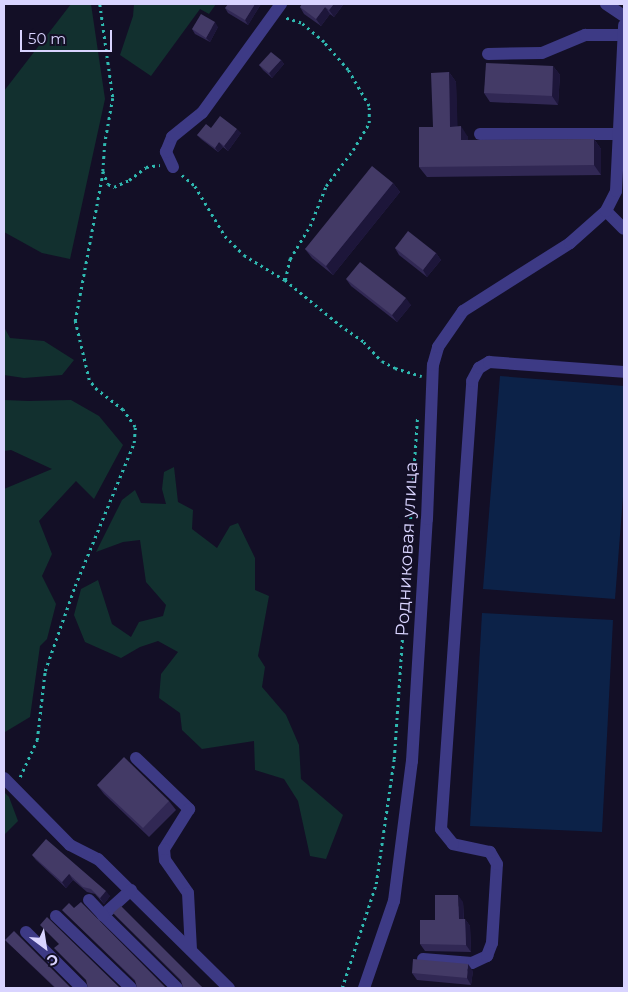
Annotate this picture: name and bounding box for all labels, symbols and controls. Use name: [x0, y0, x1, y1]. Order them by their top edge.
scale bar: [22, 20, 115, 52]
text: 50 m: [28, 29, 66, 48]
street label: Родниковая улица: [392, 461, 422, 637]
north arrow: [20, 922, 70, 972]
text: С: [44, 950, 62, 970]

